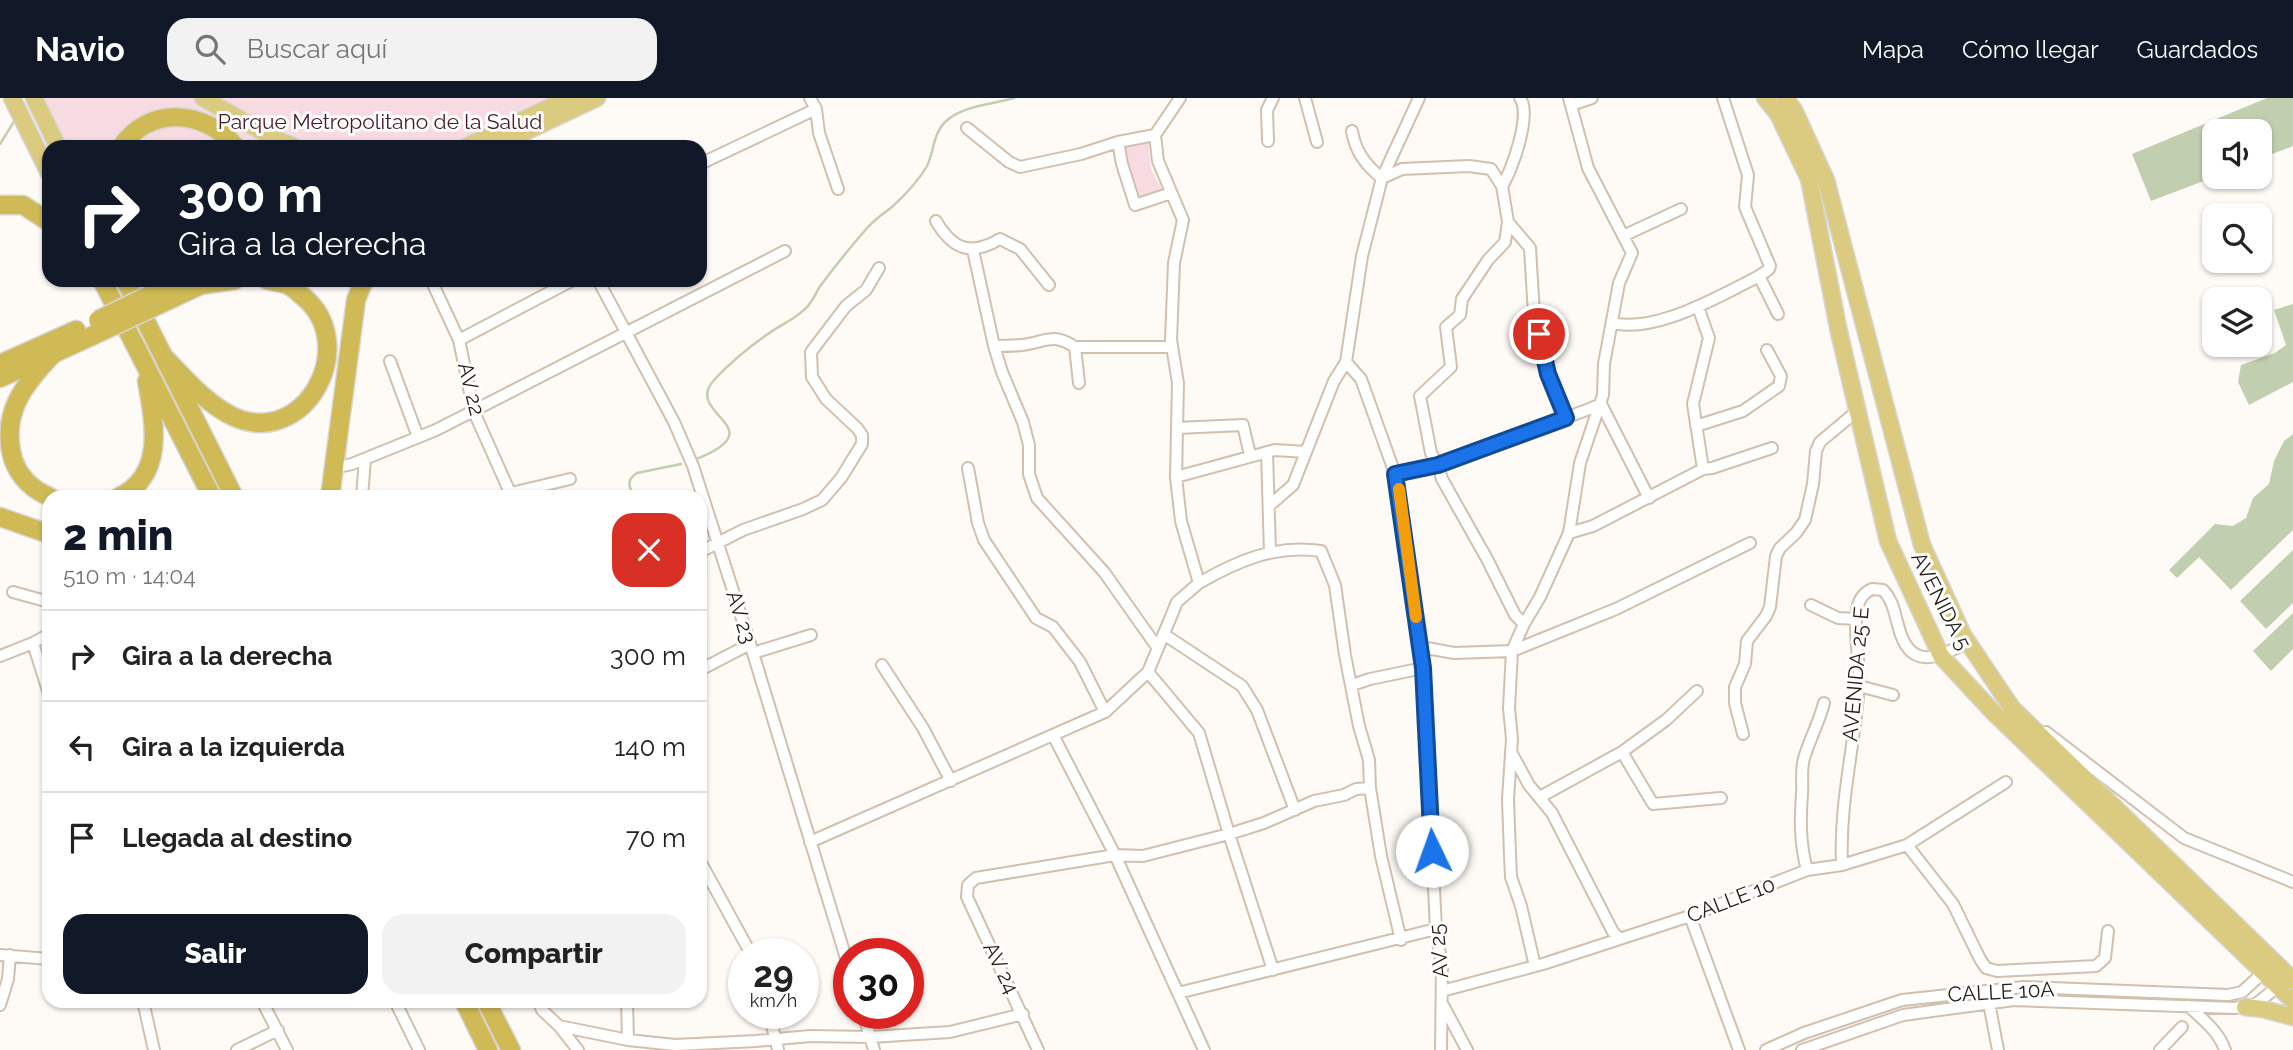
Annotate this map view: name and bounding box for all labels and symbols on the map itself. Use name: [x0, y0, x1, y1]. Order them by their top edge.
park label: Parque Metropolitano de la Salud: [218, 109, 542, 134]
pin: [1509, 304, 1569, 364]
street label: AV 22: [453, 360, 490, 418]
street label: AVENIDA 5: [1906, 548, 1977, 654]
street label: AV 23: [721, 587, 762, 646]
street label: AVENIDA 25 E: [1837, 605, 1874, 742]
position arrow: [1395, 814, 1469, 888]
street label: CALLE 10: [1683, 871, 1779, 928]
street label: AV 25: [1424, 923, 1453, 979]
speed limit sign: 30: [833, 938, 924, 1029]
street label: AV 24: [978, 938, 1025, 998]
street label: CALLE 10A: [1947, 976, 2055, 1007]

